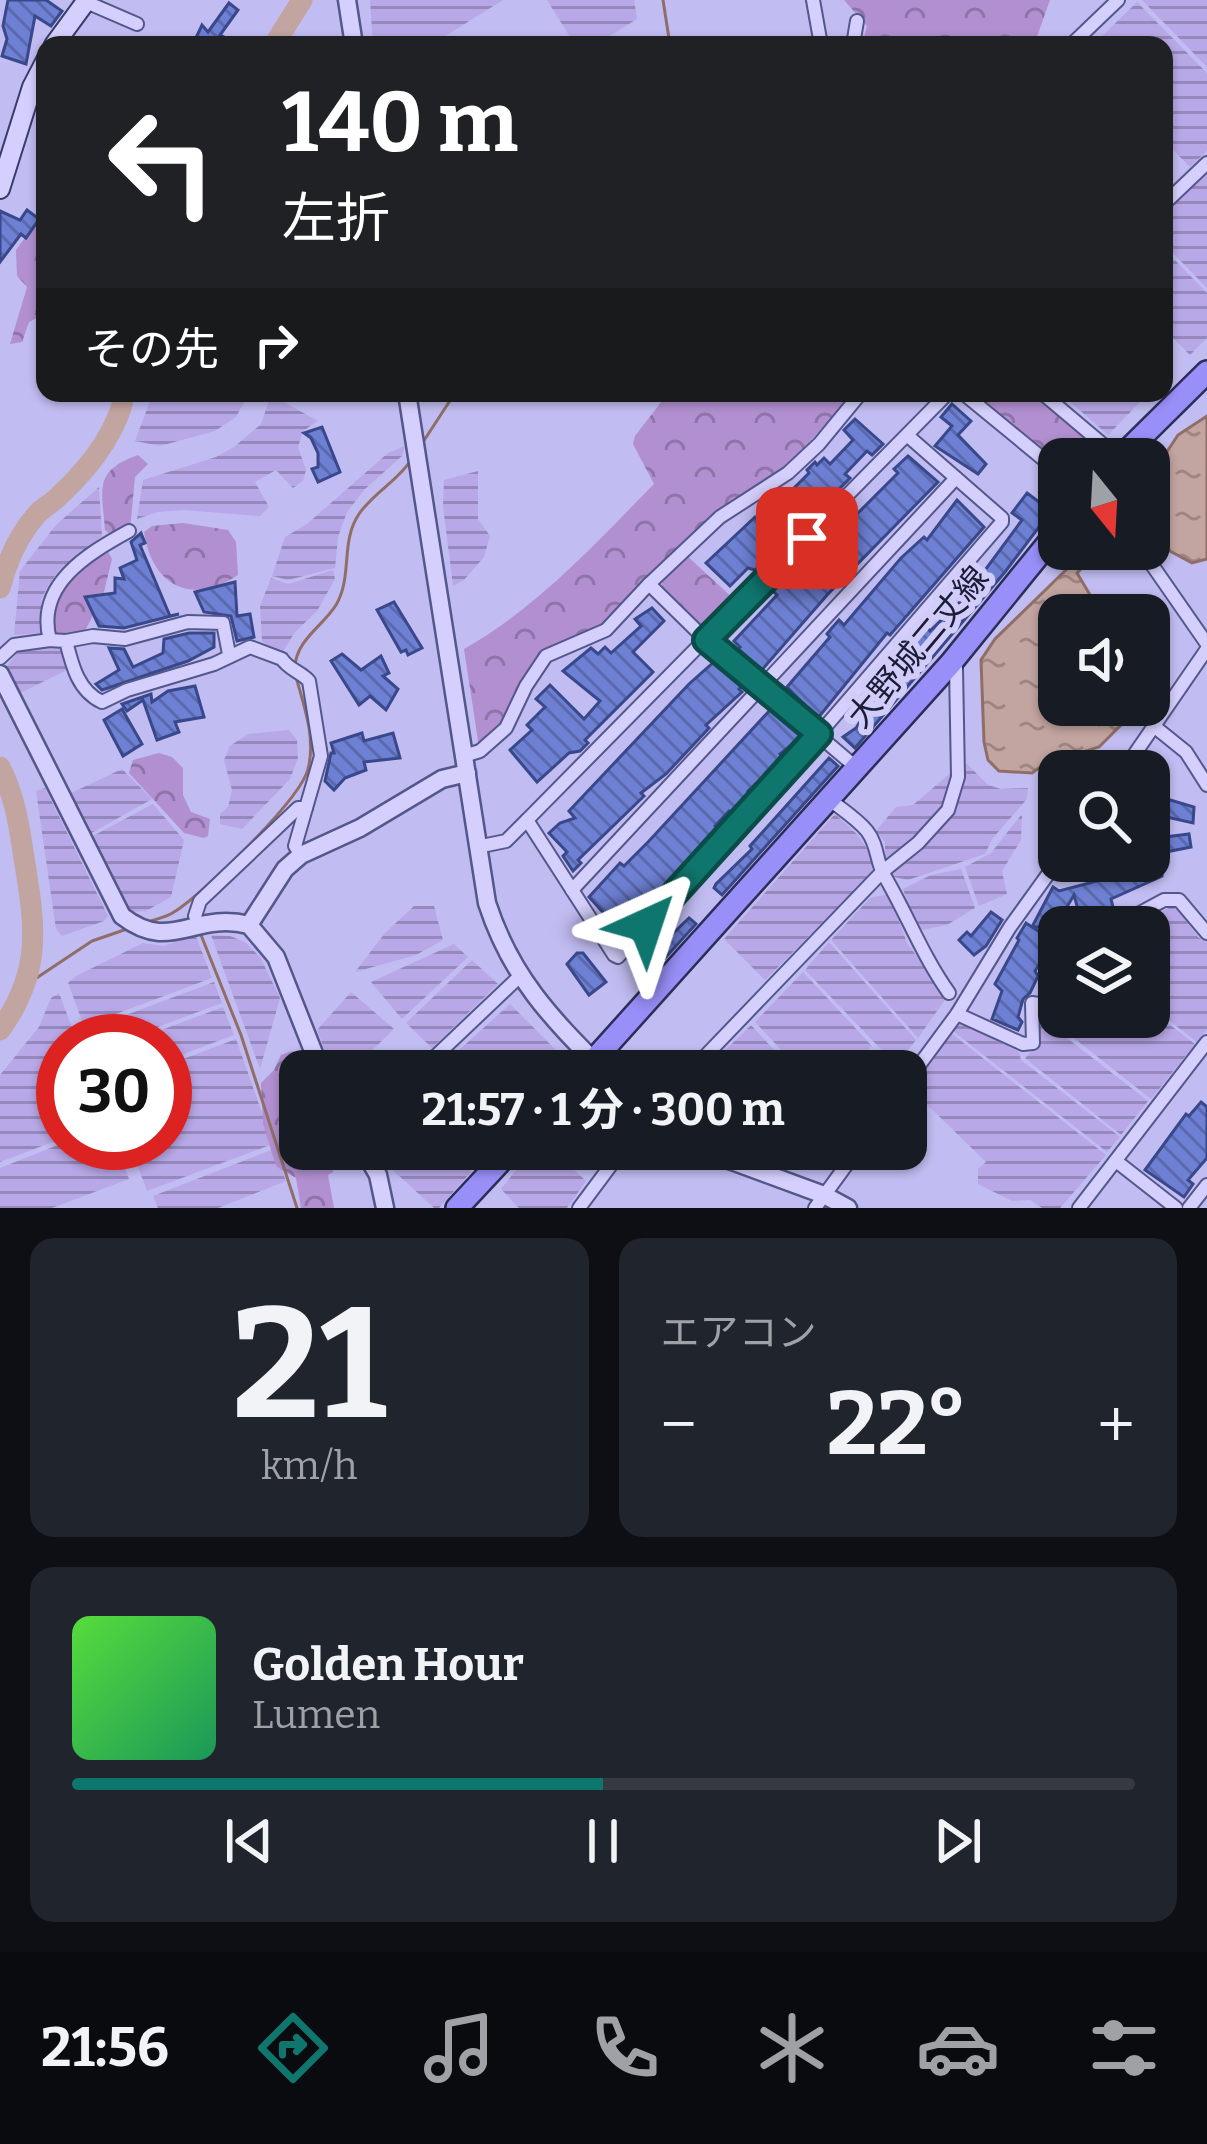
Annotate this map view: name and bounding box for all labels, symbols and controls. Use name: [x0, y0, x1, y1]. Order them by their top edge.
text: 140 m: [282, 72, 518, 173]
icon: left: [84, 84, 240, 240]
text: 左折: [282, 187, 390, 251]
icon: right: [243, 312, 309, 378]
text: その先: [84, 323, 219, 377]
north arrow: [1038, 438, 1170, 570]
map controls: [1038, 438, 1170, 1038]
pin: [756, 487, 858, 589]
icon: arrive: [774, 505, 840, 571]
street label: 大野城二丈線: [839, 558, 997, 736]
button: sound: [1038, 594, 1170, 726]
button: search: [1038, 750, 1170, 882]
position arrow: [583, 862, 709, 988]
button: layers: [1038, 906, 1170, 1038]
speed limit sign: 30: [36, 1014, 192, 1170]
text: 21:57 · 1 分 · 300 m: [421, 1083, 785, 1137]
text: 21: [232, 1271, 387, 1458]
text: エアコン: [661, 1310, 817, 1356]
text: 22°: [827, 1370, 968, 1478]
text: −: [661, 1385, 697, 1464]
text: +: [1097, 1385, 1135, 1464]
text: km/h: [261, 1443, 358, 1489]
text: Golden Hour: [252, 1638, 524, 1692]
text: Lumen: [252, 1692, 380, 1738]
icon: previous: [216, 1808, 282, 1874]
icon: pause: [570, 1808, 636, 1874]
icon: next: [925, 1808, 991, 1874]
icon: directions: [251, 2006, 335, 2090]
icon: music: [417, 2006, 501, 2090]
icon: phone: [583, 2006, 667, 2090]
icon: climate: [750, 2006, 834, 2090]
icon: car: [916, 2006, 1000, 2090]
icon: filters: [1082, 2006, 1166, 2090]
text: 21:56: [41, 2016, 169, 2080]

